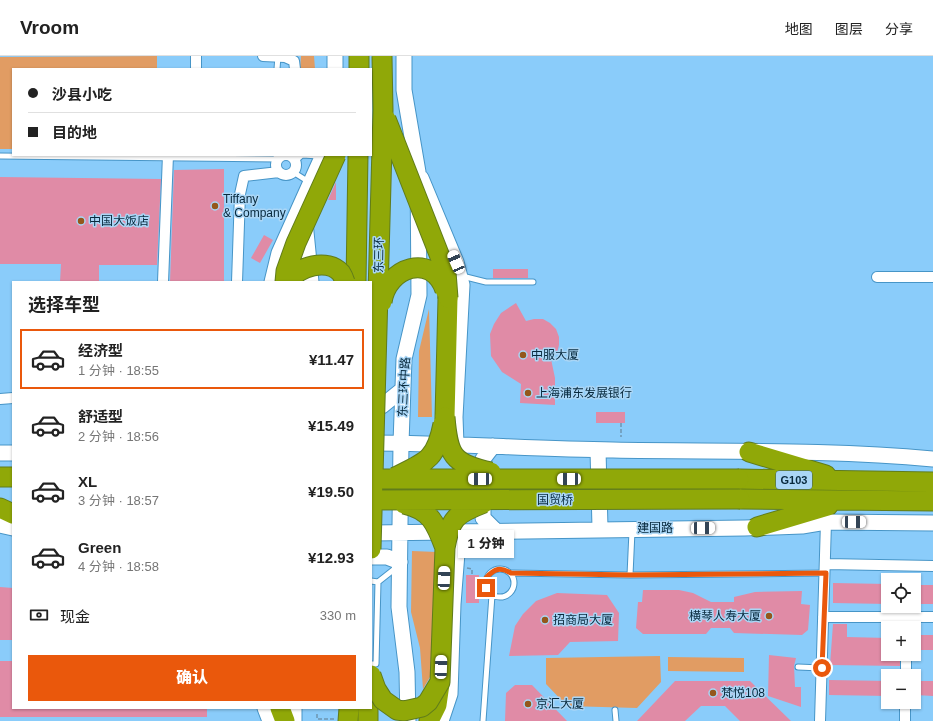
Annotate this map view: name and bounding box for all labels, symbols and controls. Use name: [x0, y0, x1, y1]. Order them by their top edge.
text: Vroom: [20, 17, 79, 38]
text: 地图: [785, 21, 813, 37]
text: 图层: [835, 21, 863, 37]
text: 分享: [885, 21, 913, 37]
text: 沙县小吃: [52, 86, 112, 103]
text: 目的地: [52, 124, 97, 141]
place label: Tiffany & Company: [223, 192, 286, 220]
marker: Tiffany & Company: [210, 201, 220, 211]
place label: 中国大饭店: [89, 214, 149, 228]
marker: 中国大饭店: [76, 216, 86, 226]
street label: 东三环: [372, 237, 386, 273]
car: [446, 249, 466, 275]
text: 选择车型: [28, 295, 100, 315]
icon: car: [30, 341, 66, 377]
text: 经济型: [78, 342, 123, 359]
place label: 中服大厦: [531, 348, 579, 362]
marker: 中服大厦: [518, 350, 528, 360]
text: ¥11.47: [309, 351, 354, 368]
street label: 东三环中路: [395, 357, 413, 417]
text: 1 分钟 · 18:55: [78, 363, 159, 378]
place label: 上海浦东发展银行: [536, 386, 632, 400]
marker: 上海浦东发展银行: [523, 388, 533, 398]
icon: car: [30, 407, 66, 443]
text: 舒适型: [78, 408, 123, 425]
text: ¥15.49: [308, 417, 354, 434]
text: 2 分钟 · 18:56: [78, 429, 159, 444]
road number: G103: [776, 471, 812, 489]
icon: car: [30, 473, 66, 509]
text: XL: [78, 473, 97, 490]
car: [468, 473, 492, 485]
car: [557, 473, 581, 485]
text: ¥19.50: [308, 483, 354, 500]
text: 3 分钟 · 18:57: [78, 493, 159, 508]
street label: 国贸桥: [537, 493, 573, 507]
car: [842, 516, 866, 528]
street label: 建国路: [637, 521, 673, 535]
car: [691, 522, 715, 534]
callout: 1 分钟: [458, 530, 514, 558]
text: 1 分钟: [468, 536, 504, 551]
icon: car: [30, 539, 66, 575]
text: Green: [78, 539, 121, 556]
text: ¥12.93: [308, 549, 354, 566]
text: 4 分钟 · 18:58: [78, 559, 159, 574]
car: [438, 566, 450, 590]
map controls: [881, 573, 921, 709]
button: locate: [881, 573, 921, 613]
route end: [477, 579, 495, 597]
icon: cash: [28, 604, 50, 626]
text: 现金: [60, 608, 90, 625]
text: 330 m: [320, 608, 356, 623]
place label: 横琴人寿大厦: [689, 609, 761, 623]
marker: 横琴人寿大厦: [764, 611, 774, 621]
place label: 招商局大厦: [553, 613, 613, 627]
marker: 招商局大厦: [540, 615, 550, 625]
button: +: [881, 621, 921, 661]
button: 确认: [28, 655, 356, 701]
car: [435, 655, 447, 679]
route start: [813, 659, 831, 677]
button: −: [881, 669, 921, 709]
place label: 梵悦108: [721, 686, 765, 700]
marker: 梵悦108: [708, 688, 718, 698]
place label: 京汇大厦: [536, 697, 584, 711]
marker: 京汇大厦: [523, 699, 533, 709]

